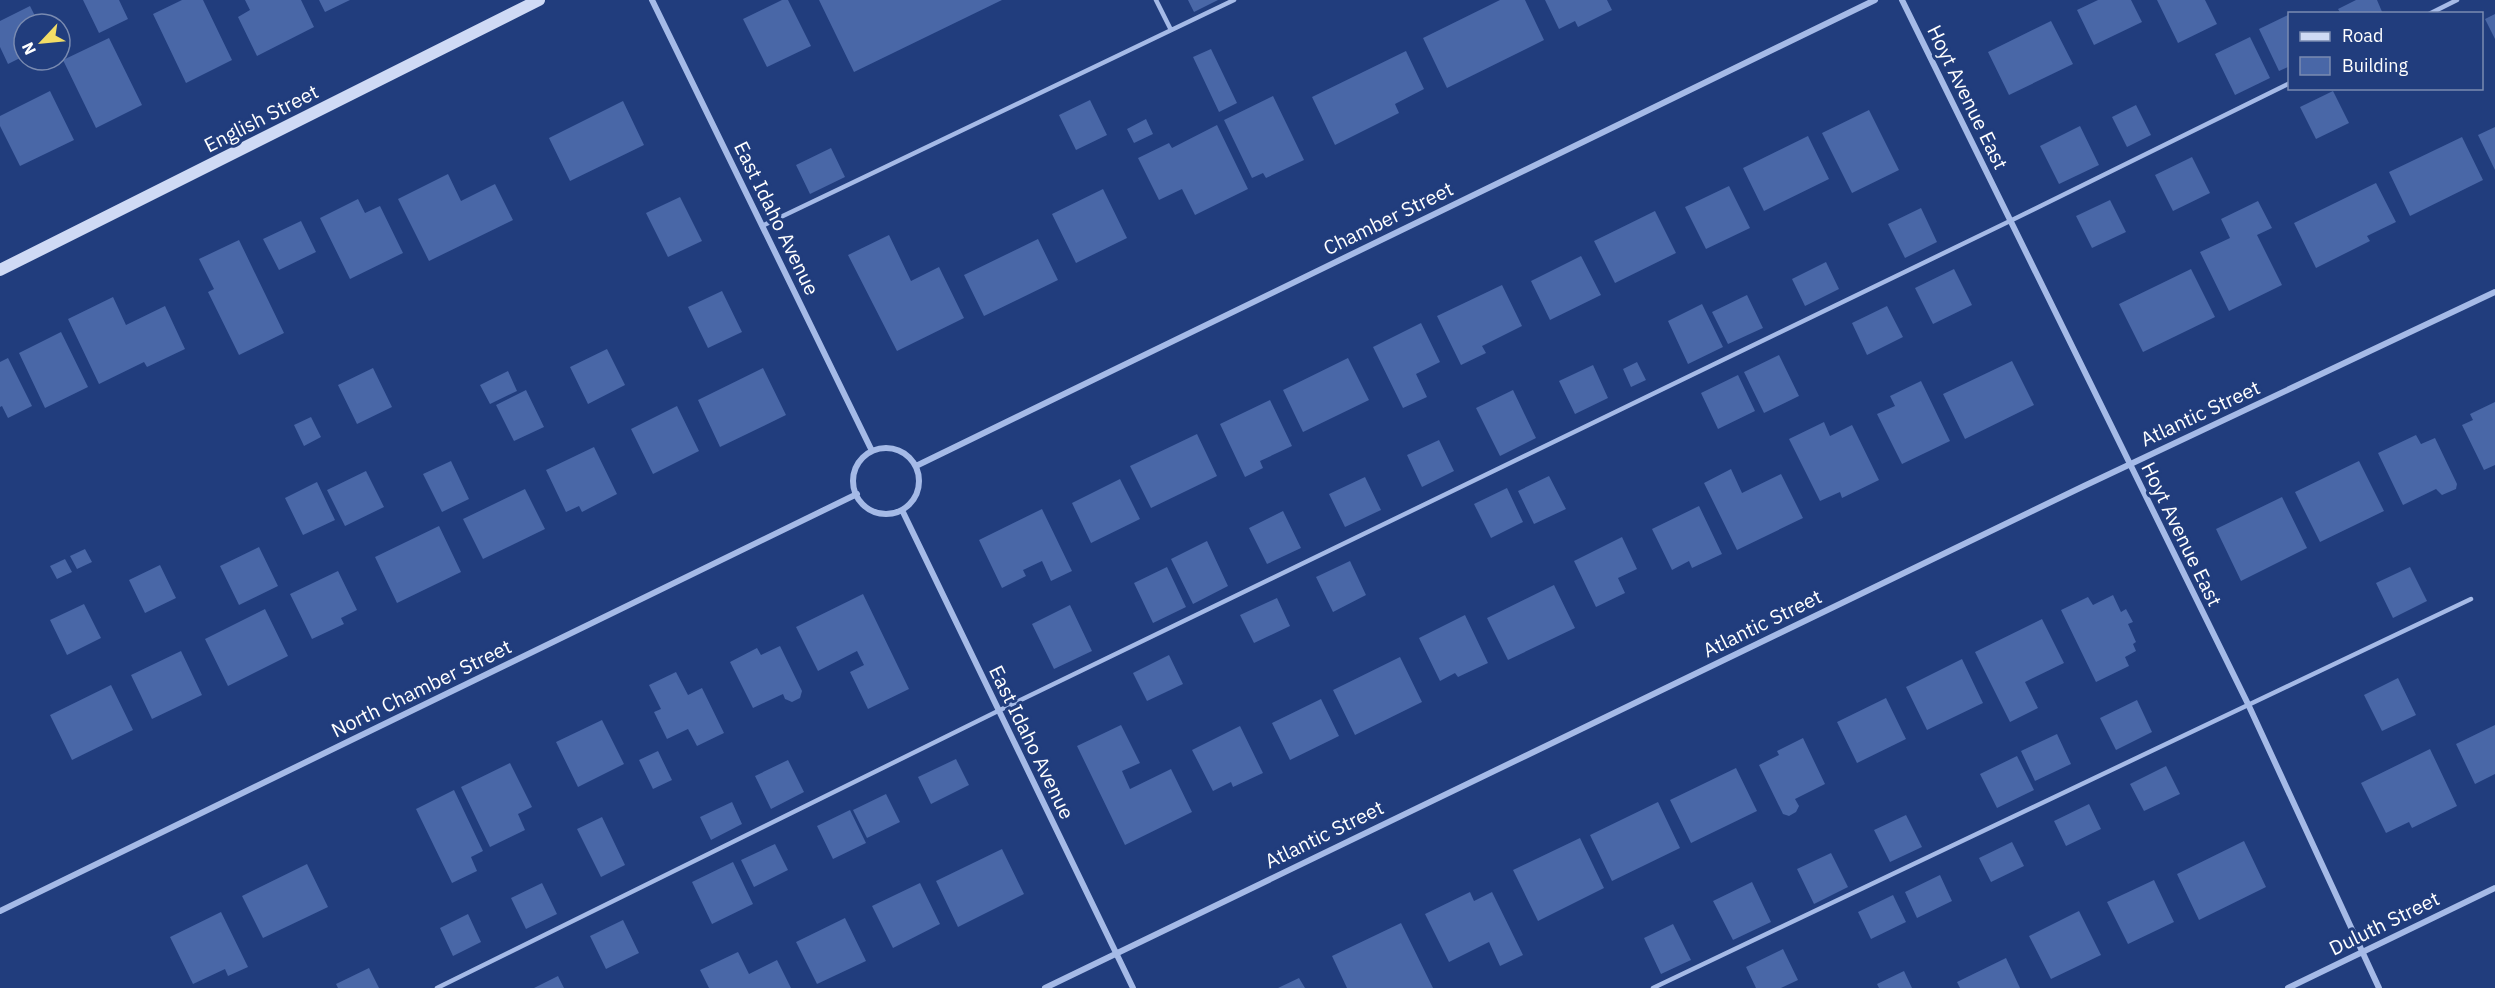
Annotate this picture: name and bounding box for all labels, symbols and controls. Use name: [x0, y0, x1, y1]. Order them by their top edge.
north arrow: [12, 12, 72, 72]
legend: [2288, 12, 2483, 90]
street label: Hoyt Avenue East: [1921, 20, 2015, 174]
text: Road: [2342, 24, 2383, 47]
text: N: [17, 39, 40, 58]
text: Building: [2342, 54, 2409, 77]
street label: English Street: [199, 78, 323, 158]
street label: East Idaho Avenue: [728, 137, 826, 299]
street label: Chamber Street: [1319, 175, 1457, 261]
street label: Atlantic Street: [2136, 374, 2264, 452]
street label: Hoyt Avenue East: [2135, 457, 2229, 611]
street label: Atlantic Street: [1698, 583, 1826, 663]
street label: North Chamber Street: [326, 633, 516, 743]
street label: East Idaho Avenue: [983, 661, 1081, 823]
street label: Atlantic Street: [1260, 794, 1388, 874]
street label: Duluth Street: [2324, 885, 2444, 961]

